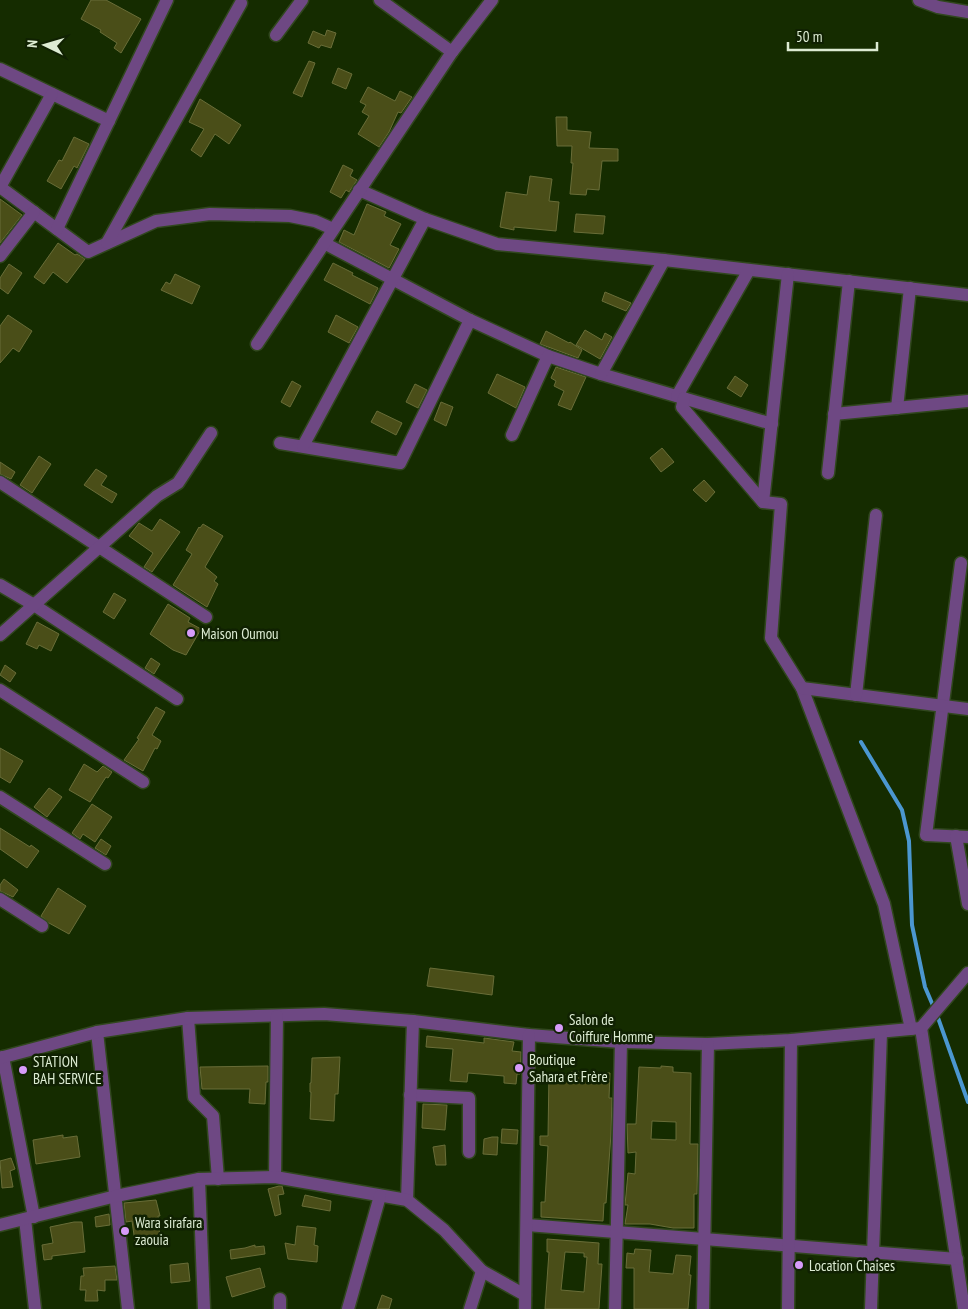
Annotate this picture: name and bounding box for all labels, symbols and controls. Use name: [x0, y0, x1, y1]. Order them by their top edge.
north arrow: [20, 20, 70, 70]
scale bar: [788, 20, 877, 52]
text: 50 m: [796, 27, 822, 46]
text: N: [23, 39, 41, 48]
place label: Maison Oumou: [201, 624, 279, 643]
marker: Maison Oumou: [185, 627, 197, 639]
place label: Salon de Coiffure Homme: [569, 1010, 653, 1046]
marker: Salon de Coiffure Homme: [553, 1022, 565, 1034]
place label: Boutique Sahara et Frère: [529, 1050, 608, 1086]
place label: STATION BAH SERVICE: [33, 1052, 102, 1088]
marker: Boutique Sahara et Frère: [513, 1062, 525, 1074]
marker: STATION BAH SERVICE: [17, 1064, 29, 1076]
place label: Wara sirafara zaouia: [135, 1213, 202, 1249]
marker: Wara sirafara zaouia: [119, 1225, 131, 1237]
place label: Location Chaises: [809, 1256, 895, 1275]
marker: Location Chaises: [793, 1259, 805, 1271]

